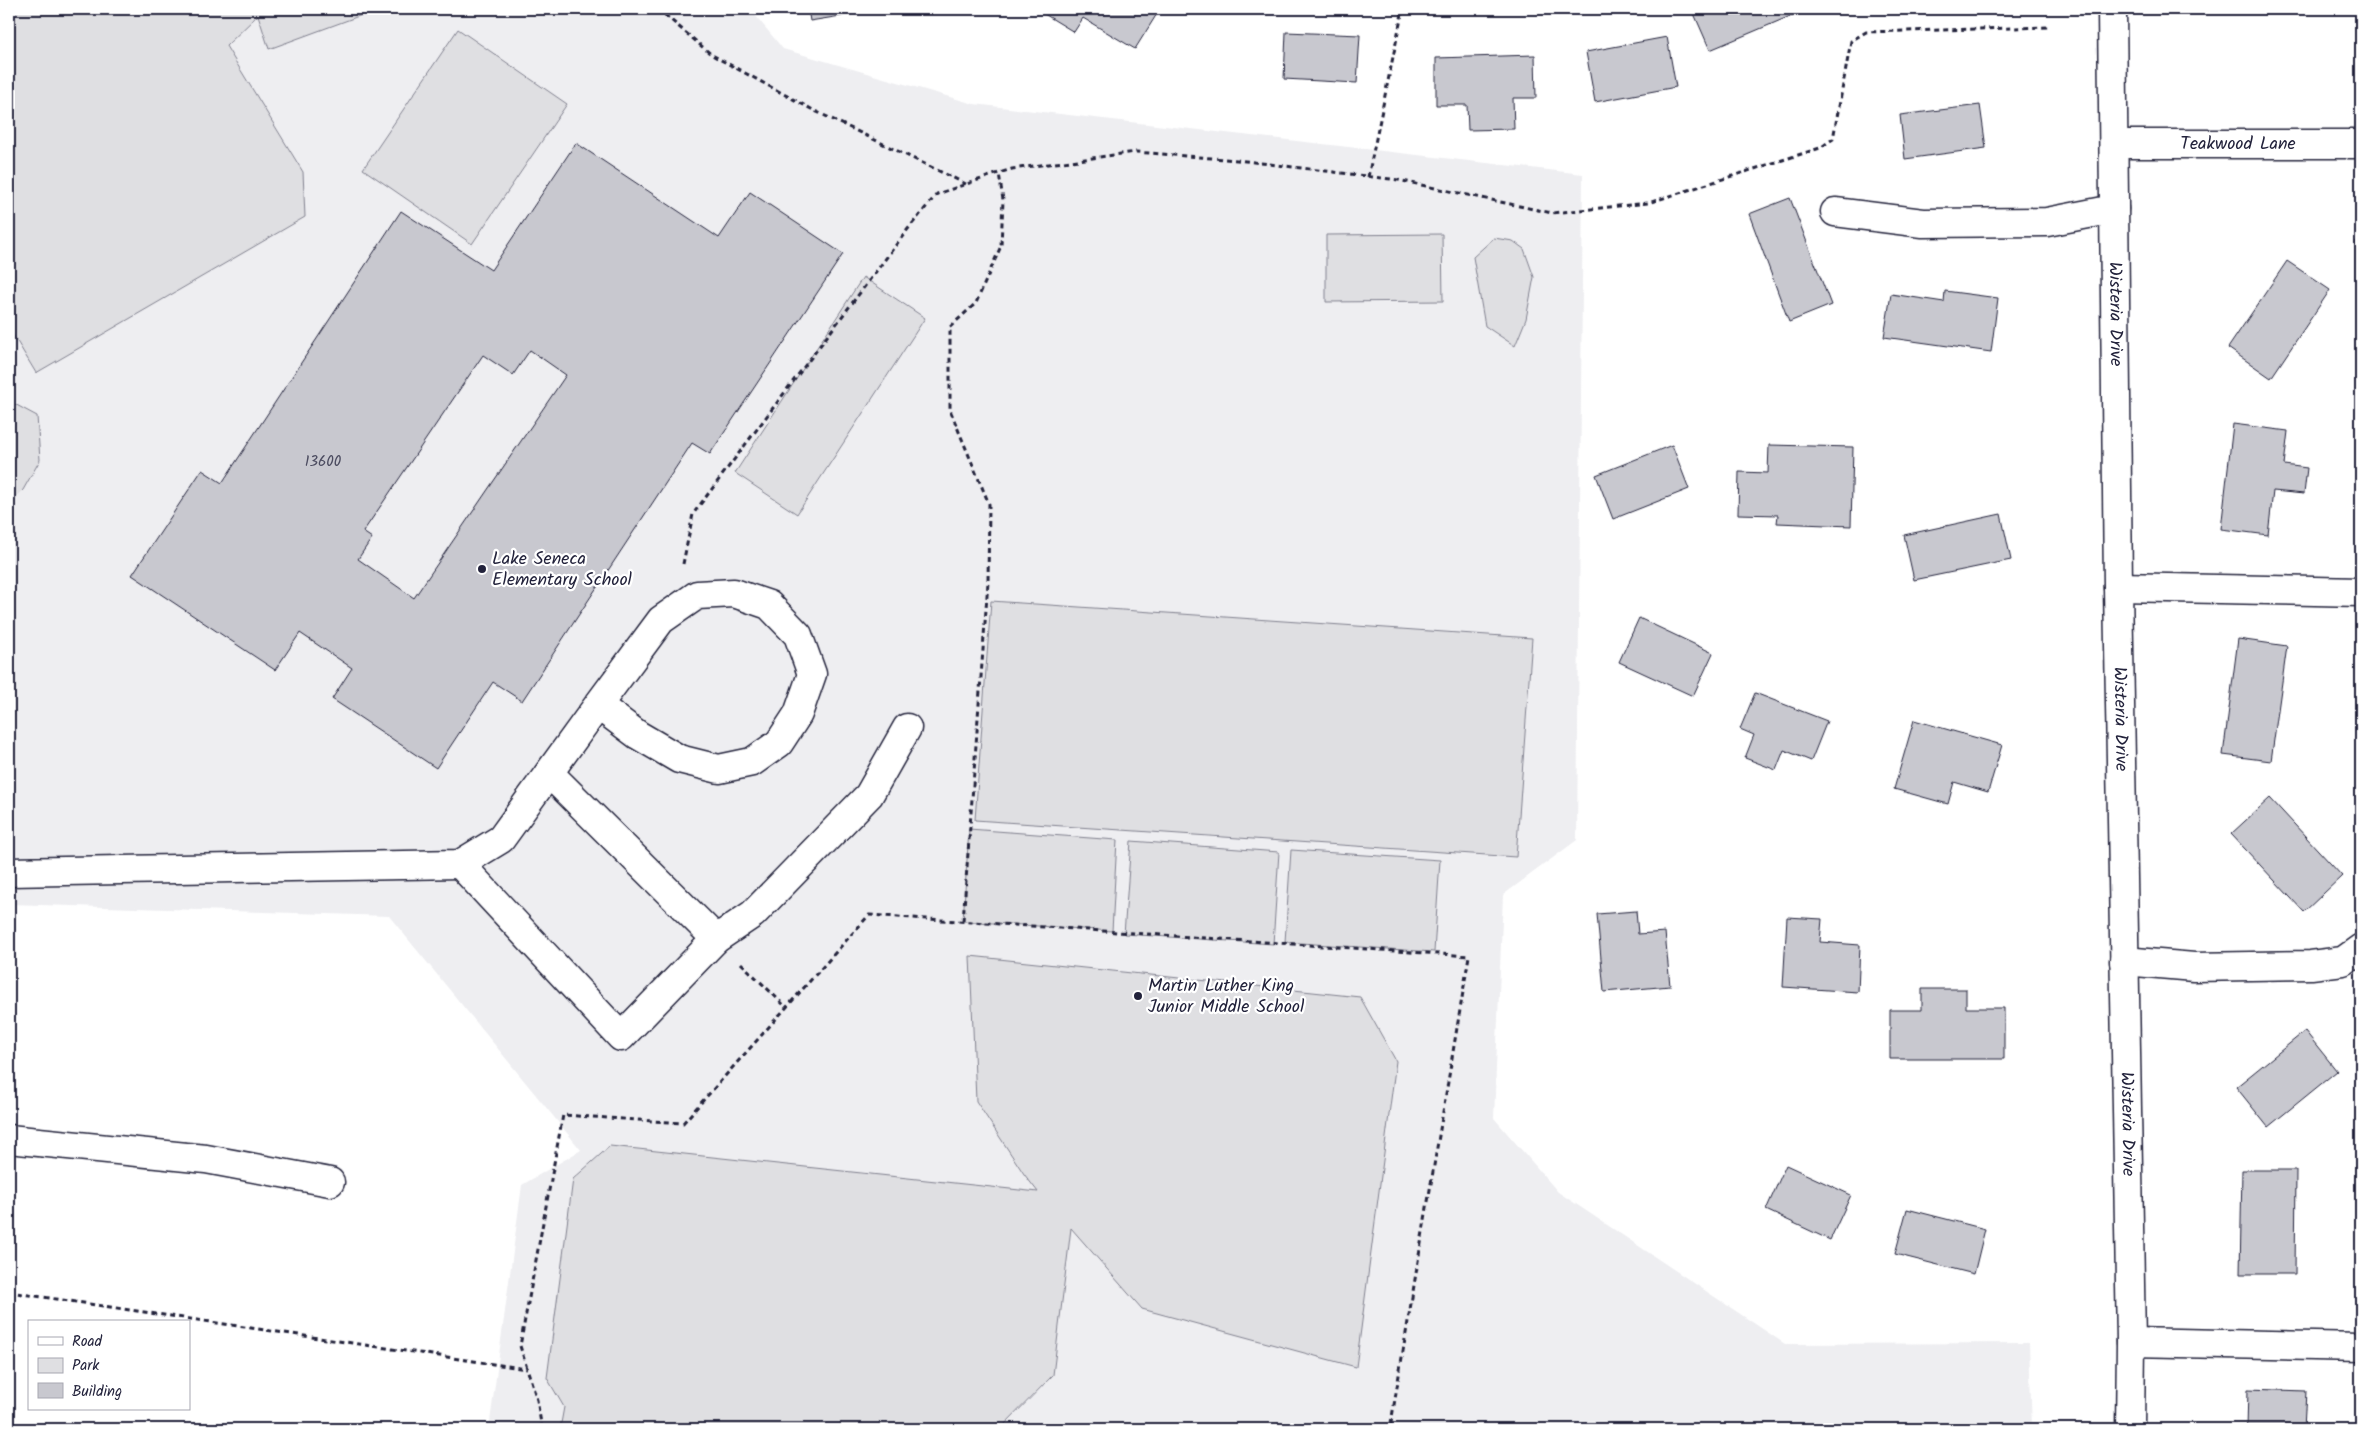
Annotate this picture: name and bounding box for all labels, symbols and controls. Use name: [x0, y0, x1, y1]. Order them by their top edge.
street label: Teakwood Lane: [2180, 130, 2296, 159]
street label: Wisteria Drive: [2100, 261, 2130, 366]
house number: 13600: [305, 450, 342, 474]
place label: Lake Seneca Elementary School: [492, 545, 633, 595]
marker: Lake Seneca Elementary School: [476, 563, 488, 575]
street label: Wisteria Drive: [2105, 666, 2136, 772]
place label: Martin Luther King Junior Middle School: [1148, 972, 1305, 1022]
marker: Martin Luther King Junior Middle School: [1132, 990, 1144, 1002]
street label: Wisteria Drive: [2112, 1071, 2143, 1176]
legend: [28, 1320, 190, 1410]
text: Road: [72, 1330, 103, 1354]
text: Park: [72, 1354, 100, 1378]
text: Building: [72, 1380, 122, 1404]

